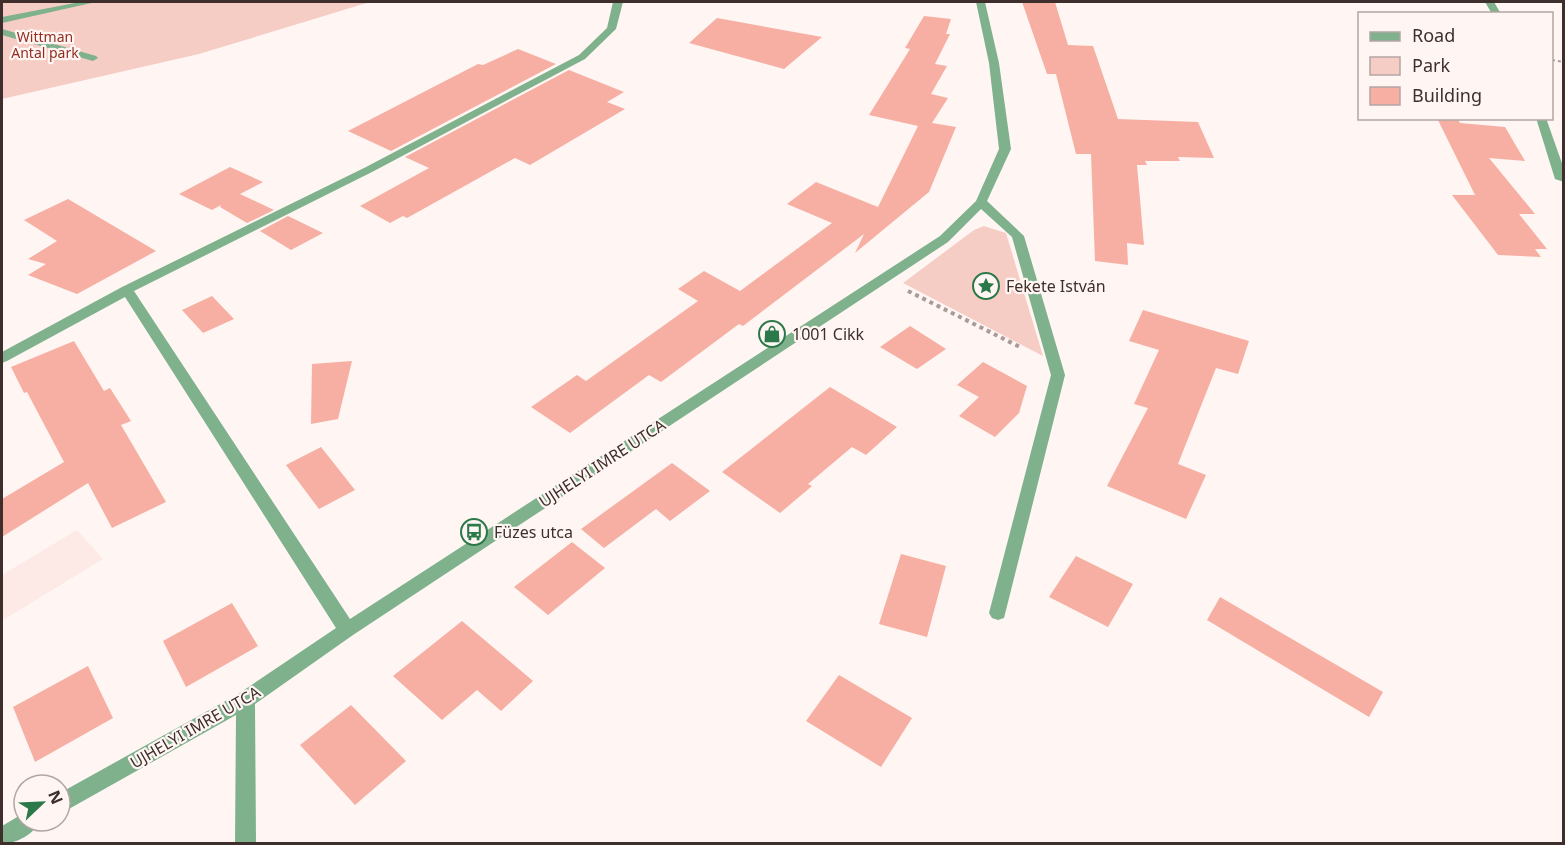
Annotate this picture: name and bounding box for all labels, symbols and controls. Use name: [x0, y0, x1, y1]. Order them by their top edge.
legend: [1358, 12, 1553, 120]
text: Road: [1412, 23, 1455, 47]
park label: Wittman Antal park: [11, 27, 79, 62]
text: Park: [1412, 53, 1450, 77]
text: Building: [1412, 83, 1482, 107]
place icon: Fekete István: [971, 271, 1001, 301]
place label: Fekete István: [1006, 275, 1106, 297]
shop icon: 1001 Cikk: [757, 319, 787, 349]
place label: 1001 Cikk: [792, 323, 865, 345]
street label: UJHELYI IMRE UTCA: [534, 413, 670, 512]
bus stop icon: Füzes utca: [459, 517, 489, 547]
place label: Füzes utca: [494, 521, 573, 543]
street label: UJHELYI IMRE UTCA: [126, 680, 265, 773]
north arrow: [12, 773, 72, 833]
text: N: [43, 787, 68, 807]

